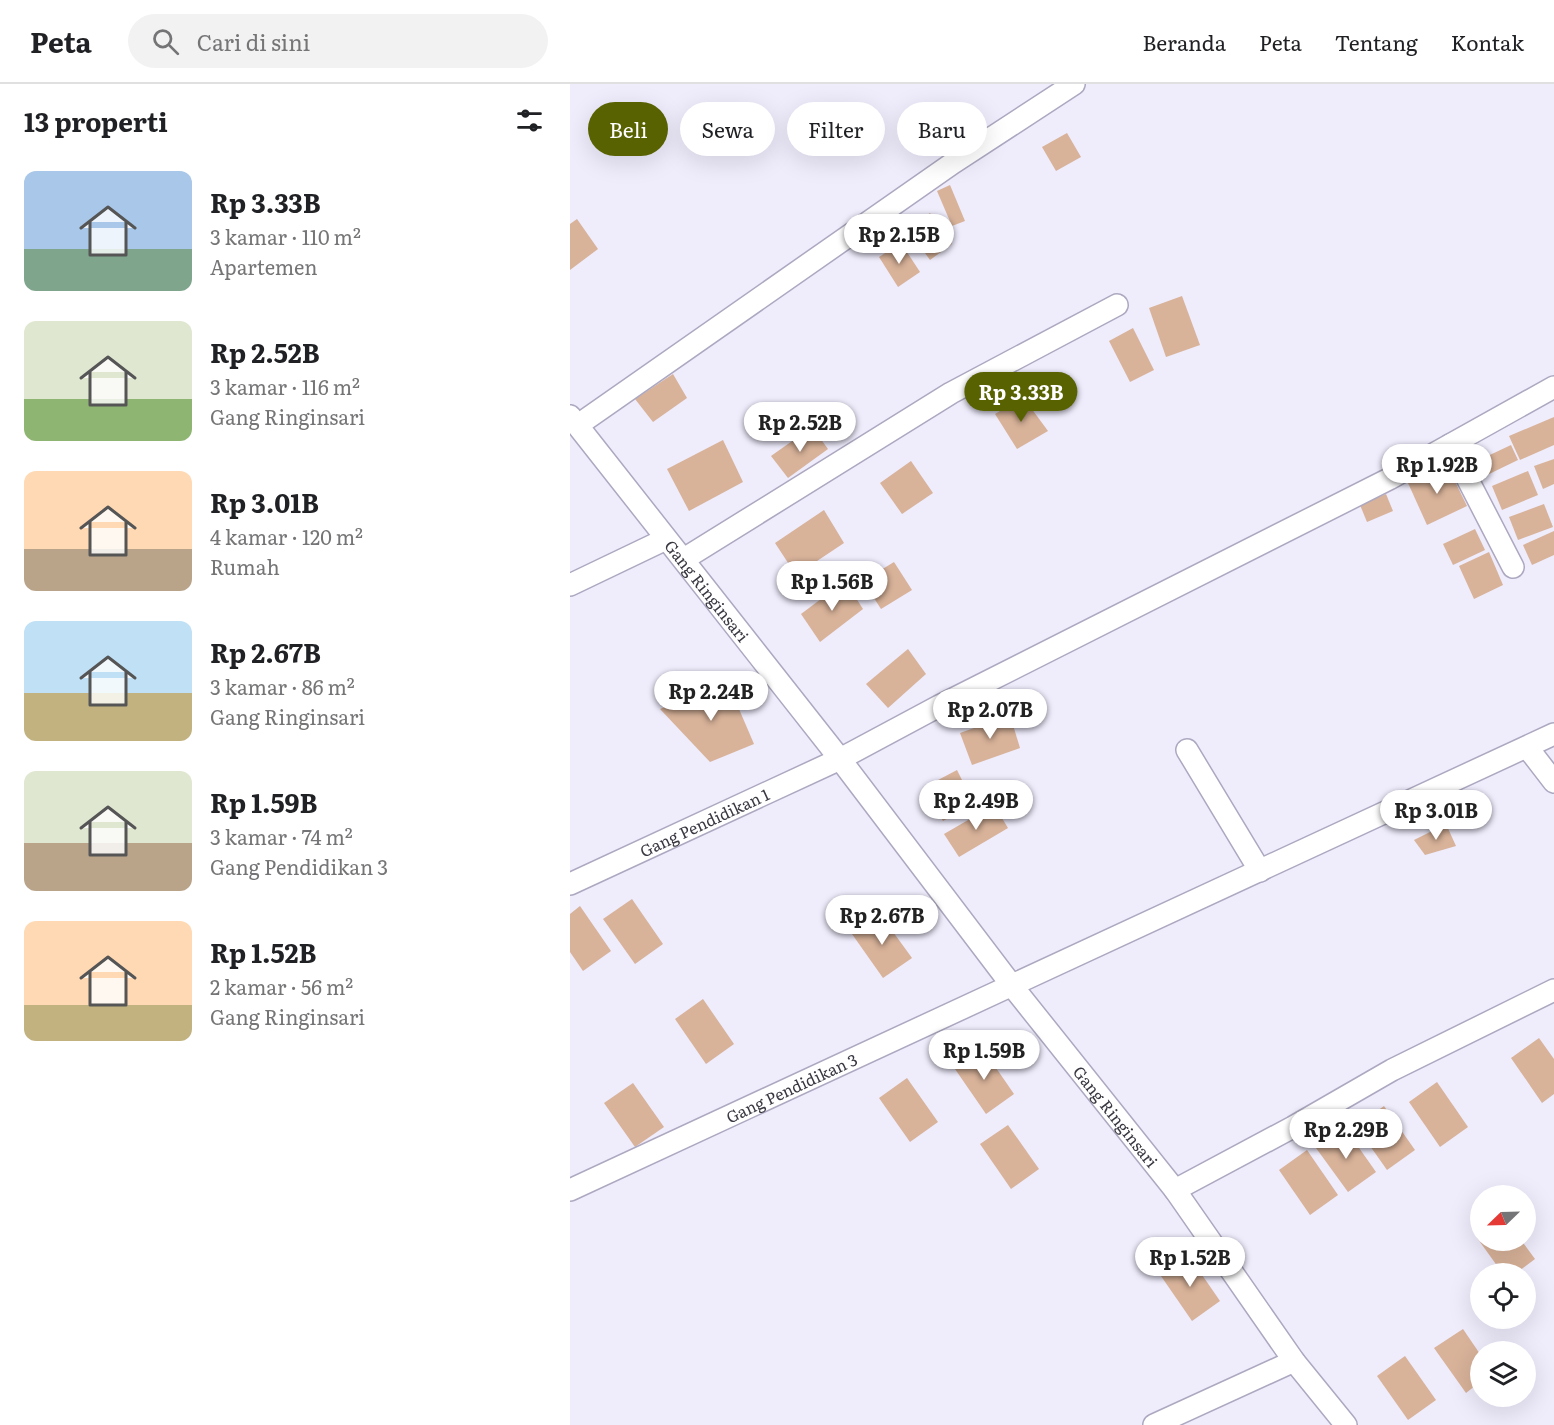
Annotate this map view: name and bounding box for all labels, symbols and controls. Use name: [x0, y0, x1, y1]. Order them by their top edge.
search box: [128, 14, 548, 68]
text: Peta: [30, 20, 92, 62]
icon: search: [149, 25, 182, 58]
text: Cari di sini: [197, 25, 310, 58]
text: Beranda: [1142, 26, 1226, 57]
text: Peta: [1259, 26, 1302, 57]
text: Tentang: [1335, 26, 1418, 57]
text: Kontak: [1451, 26, 1524, 57]
text: 13 properti: [24, 101, 168, 140]
chip: Beli: [588, 102, 668, 156]
chip: Sewa: [680, 102, 775, 156]
chip: Filter: [787, 102, 885, 156]
chip: Baru: [897, 102, 987, 156]
icon: filters: [513, 104, 546, 137]
text: Rp 3.33B: [210, 182, 321, 221]
icon: home: [72, 195, 144, 267]
pin: Rp 2.15B: [837, 214, 961, 265]
text: Rp 2.15B: [858, 218, 940, 248]
text: 3 kamar · 110 m²: [210, 221, 361, 251]
text: Apartemen: [210, 251, 318, 281]
text: Rp 2.52B: [210, 332, 320, 371]
icon: home: [72, 345, 144, 417]
text: 3 kamar · 116 m²: [210, 371, 360, 401]
pin: Rp 3.33B: [959, 372, 1083, 423]
text: Rp 3.33B: [978, 376, 1064, 406]
text: Gang Ringinsari: [210, 401, 365, 431]
pin: Rp 2.52B: [738, 402, 862, 453]
text: Rp 2.52B: [758, 406, 842, 436]
pin: Rp 1.92B: [1375, 444, 1499, 495]
text: Rp 1.92B: [1396, 448, 1478, 478]
text: Rp 3.01B: [210, 482, 319, 521]
icon: home: [72, 495, 144, 567]
text: 4 kamar · 120 m²: [210, 521, 363, 551]
street label: Gang Ringinsari: [660, 534, 755, 647]
text: Rumah: [210, 551, 280, 581]
pin: Rp 1.56B: [770, 561, 894, 612]
text: Rp 1.56B: [791, 565, 874, 595]
text: Rp 2.67B: [210, 632, 321, 671]
icon: home: [72, 645, 144, 717]
text: 3 kamar · 86 m²: [210, 671, 355, 701]
pin: Rp 2.24B: [649, 671, 773, 722]
text: Rp 2.24B: [668, 675, 754, 705]
pin: Rp 2.07B: [928, 689, 1052, 740]
text: Rp 2.07B: [947, 693, 1033, 723]
text: Gang Ringinsari: [210, 701, 365, 731]
pin: Rp 2.49B: [914, 780, 1038, 831]
street label: Gang Pendidikan 1: [636, 781, 773, 862]
text: Rp 1.59B: [210, 782, 317, 821]
text: Rp 2.49B: [933, 784, 1019, 814]
pin: Rp 3.01B: [1374, 790, 1498, 841]
text: Rp 3.01B: [1394, 794, 1478, 824]
icon: home: [72, 795, 144, 867]
text: 3 kamar · 74 m²: [210, 821, 353, 851]
text: Gang Pendidikan 3: [210, 851, 388, 881]
pin: Rp 2.67B: [820, 895, 944, 946]
text: Rp 2.67B: [839, 899, 925, 929]
text: Rp 1.52B: [210, 932, 316, 971]
icon: home: [72, 945, 144, 1017]
text: 2 kamar · 56 m²: [210, 971, 353, 1001]
text: Gang Ringinsari: [210, 1001, 365, 1031]
pin: Rp 1.59B: [922, 1030, 1046, 1081]
text: Rp 1.59B: [943, 1034, 1025, 1064]
street label: Gang Pendidikan 3: [722, 1047, 861, 1128]
street label: Gang Ringinsari: [1068, 1060, 1164, 1172]
pin: Rp 2.29B: [1284, 1109, 1408, 1160]
text: Rp 2.29B: [1303, 1113, 1389, 1143]
north arrow: [1470, 1185, 1536, 1251]
map controls: [1470, 1185, 1536, 1407]
pin: Rp 1.52B: [1128, 1237, 1252, 1288]
text: Rp 1.52B: [1149, 1241, 1231, 1271]
button: locate: [1470, 1263, 1536, 1329]
button: layers: [1470, 1341, 1536, 1407]

